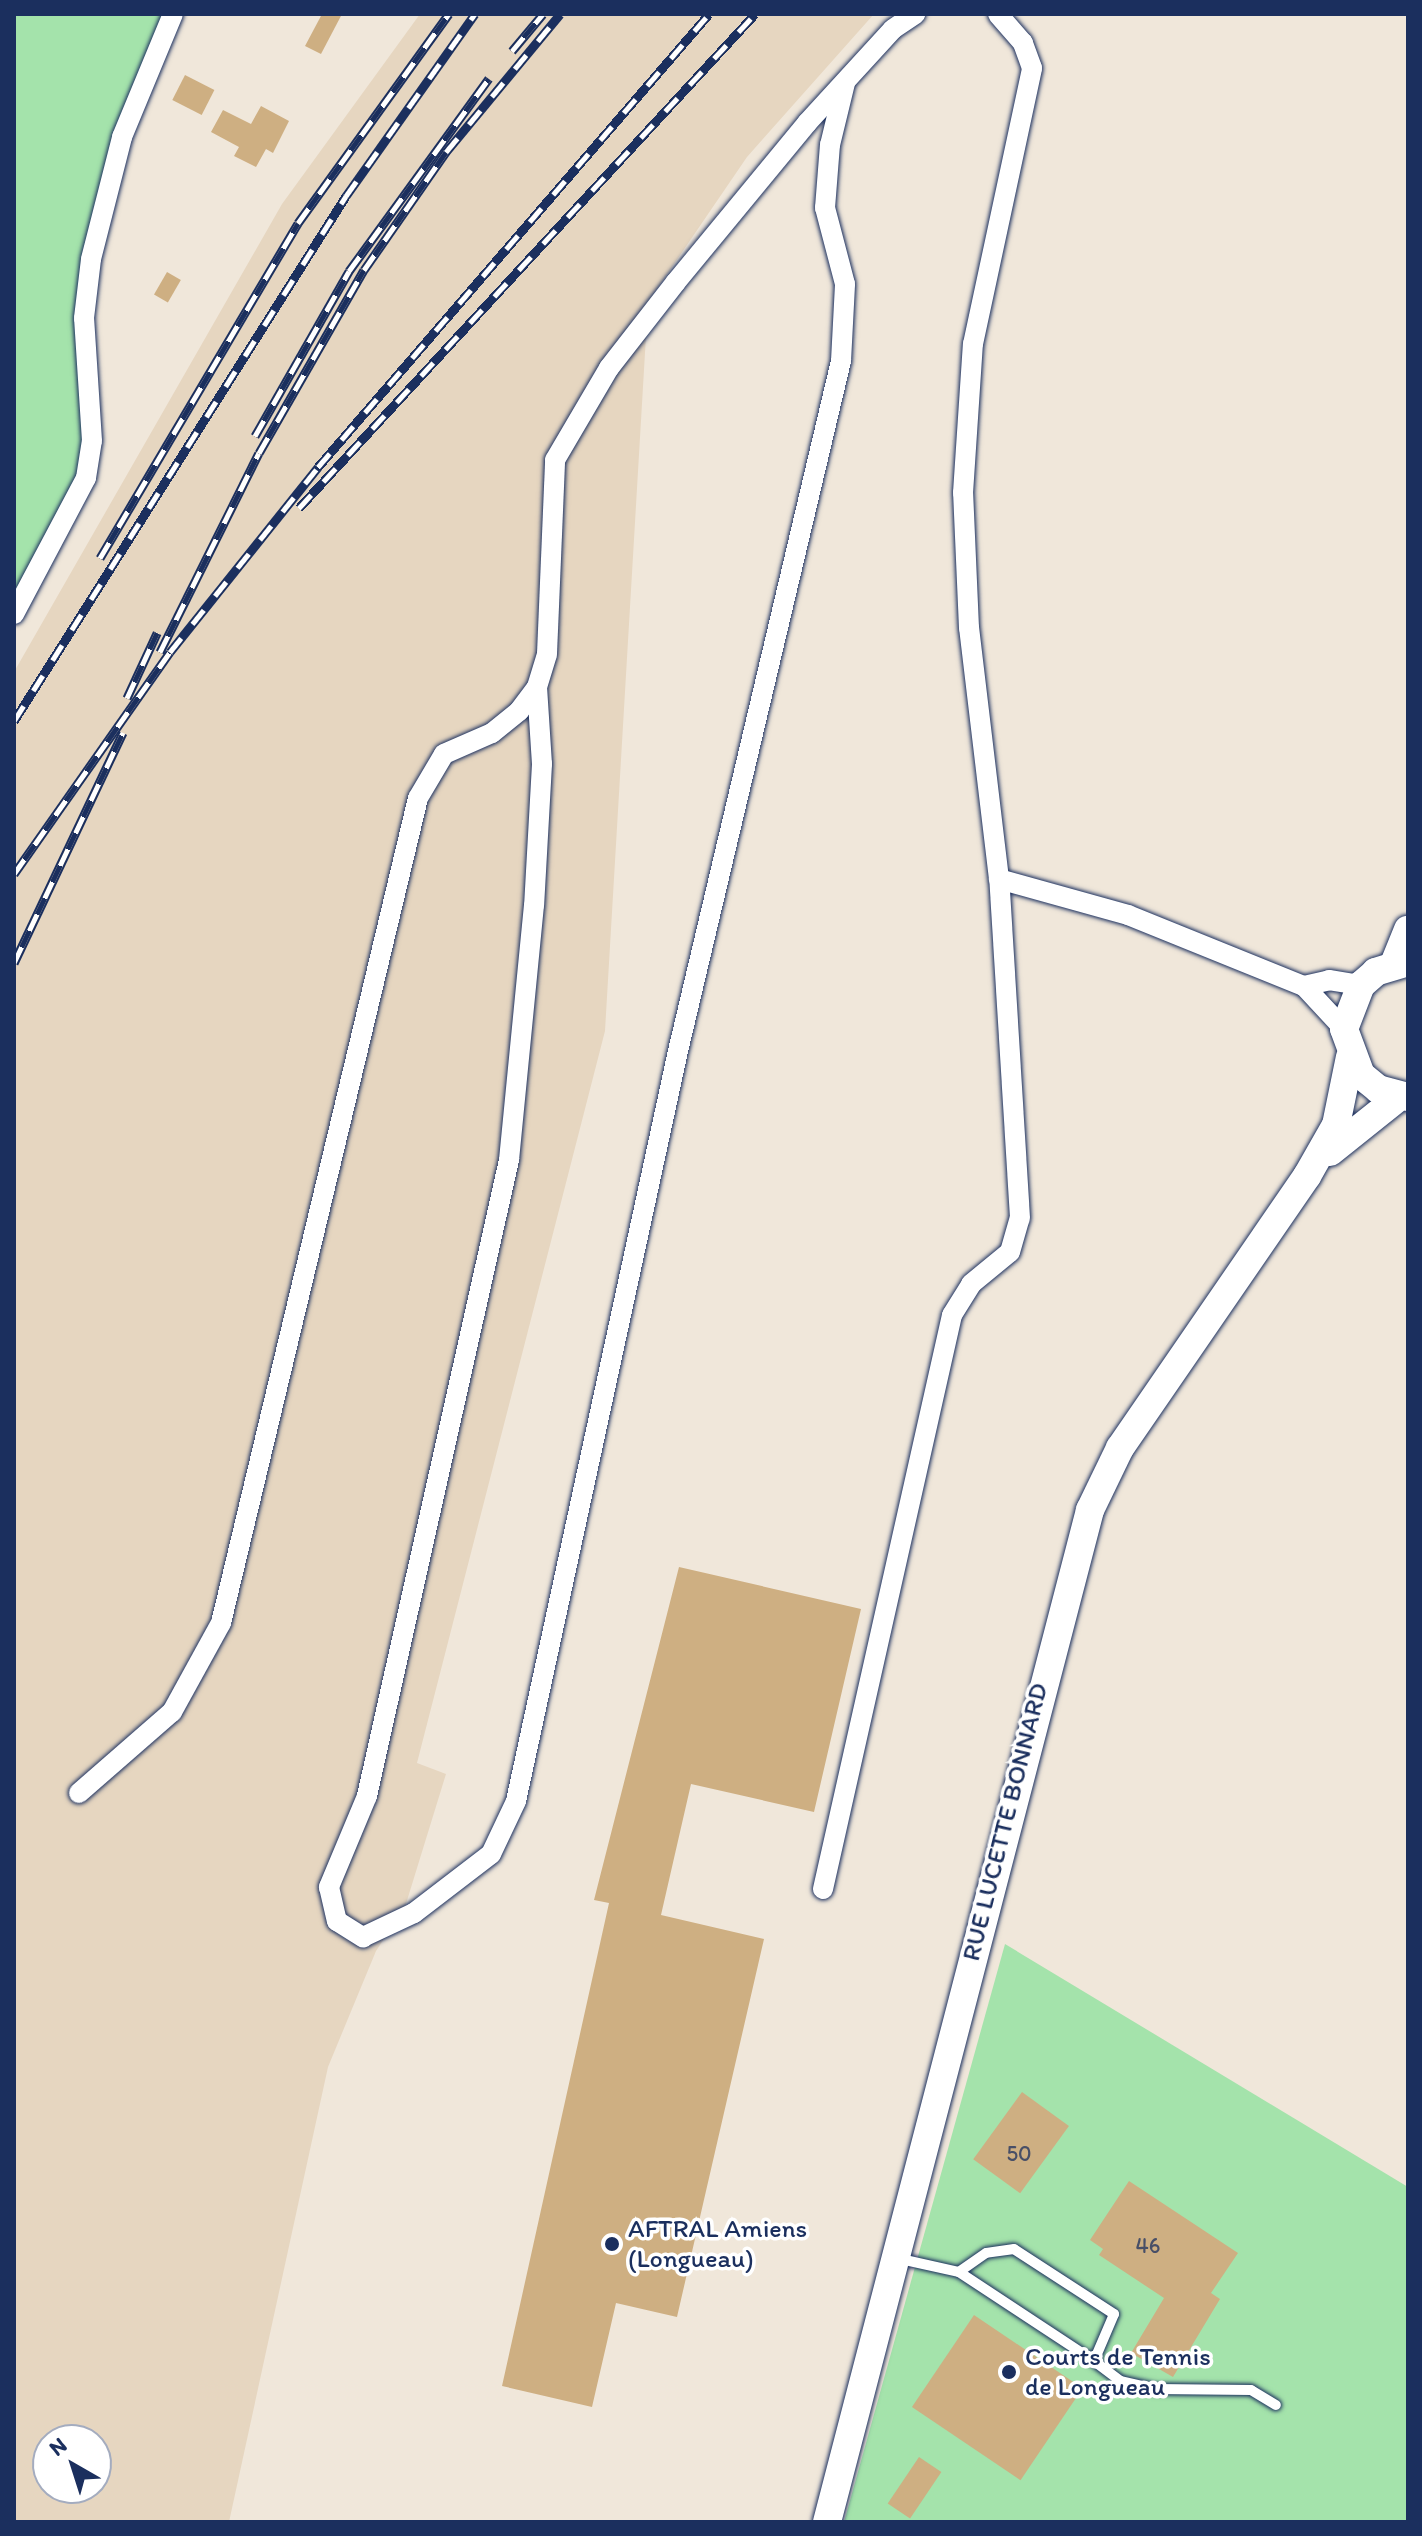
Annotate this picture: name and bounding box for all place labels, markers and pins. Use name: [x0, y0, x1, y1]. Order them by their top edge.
place label: AFTRAL Amiens (Longueau): [628, 2213, 807, 2274]
marker: AFTRAL Amiens (Longueau): [603, 2235, 621, 2253]
place label: Courts de Tennis de Longueau: [1025, 2341, 1211, 2402]
marker: Courts de Tennis de Longueau: [1000, 2363, 1018, 2381]

